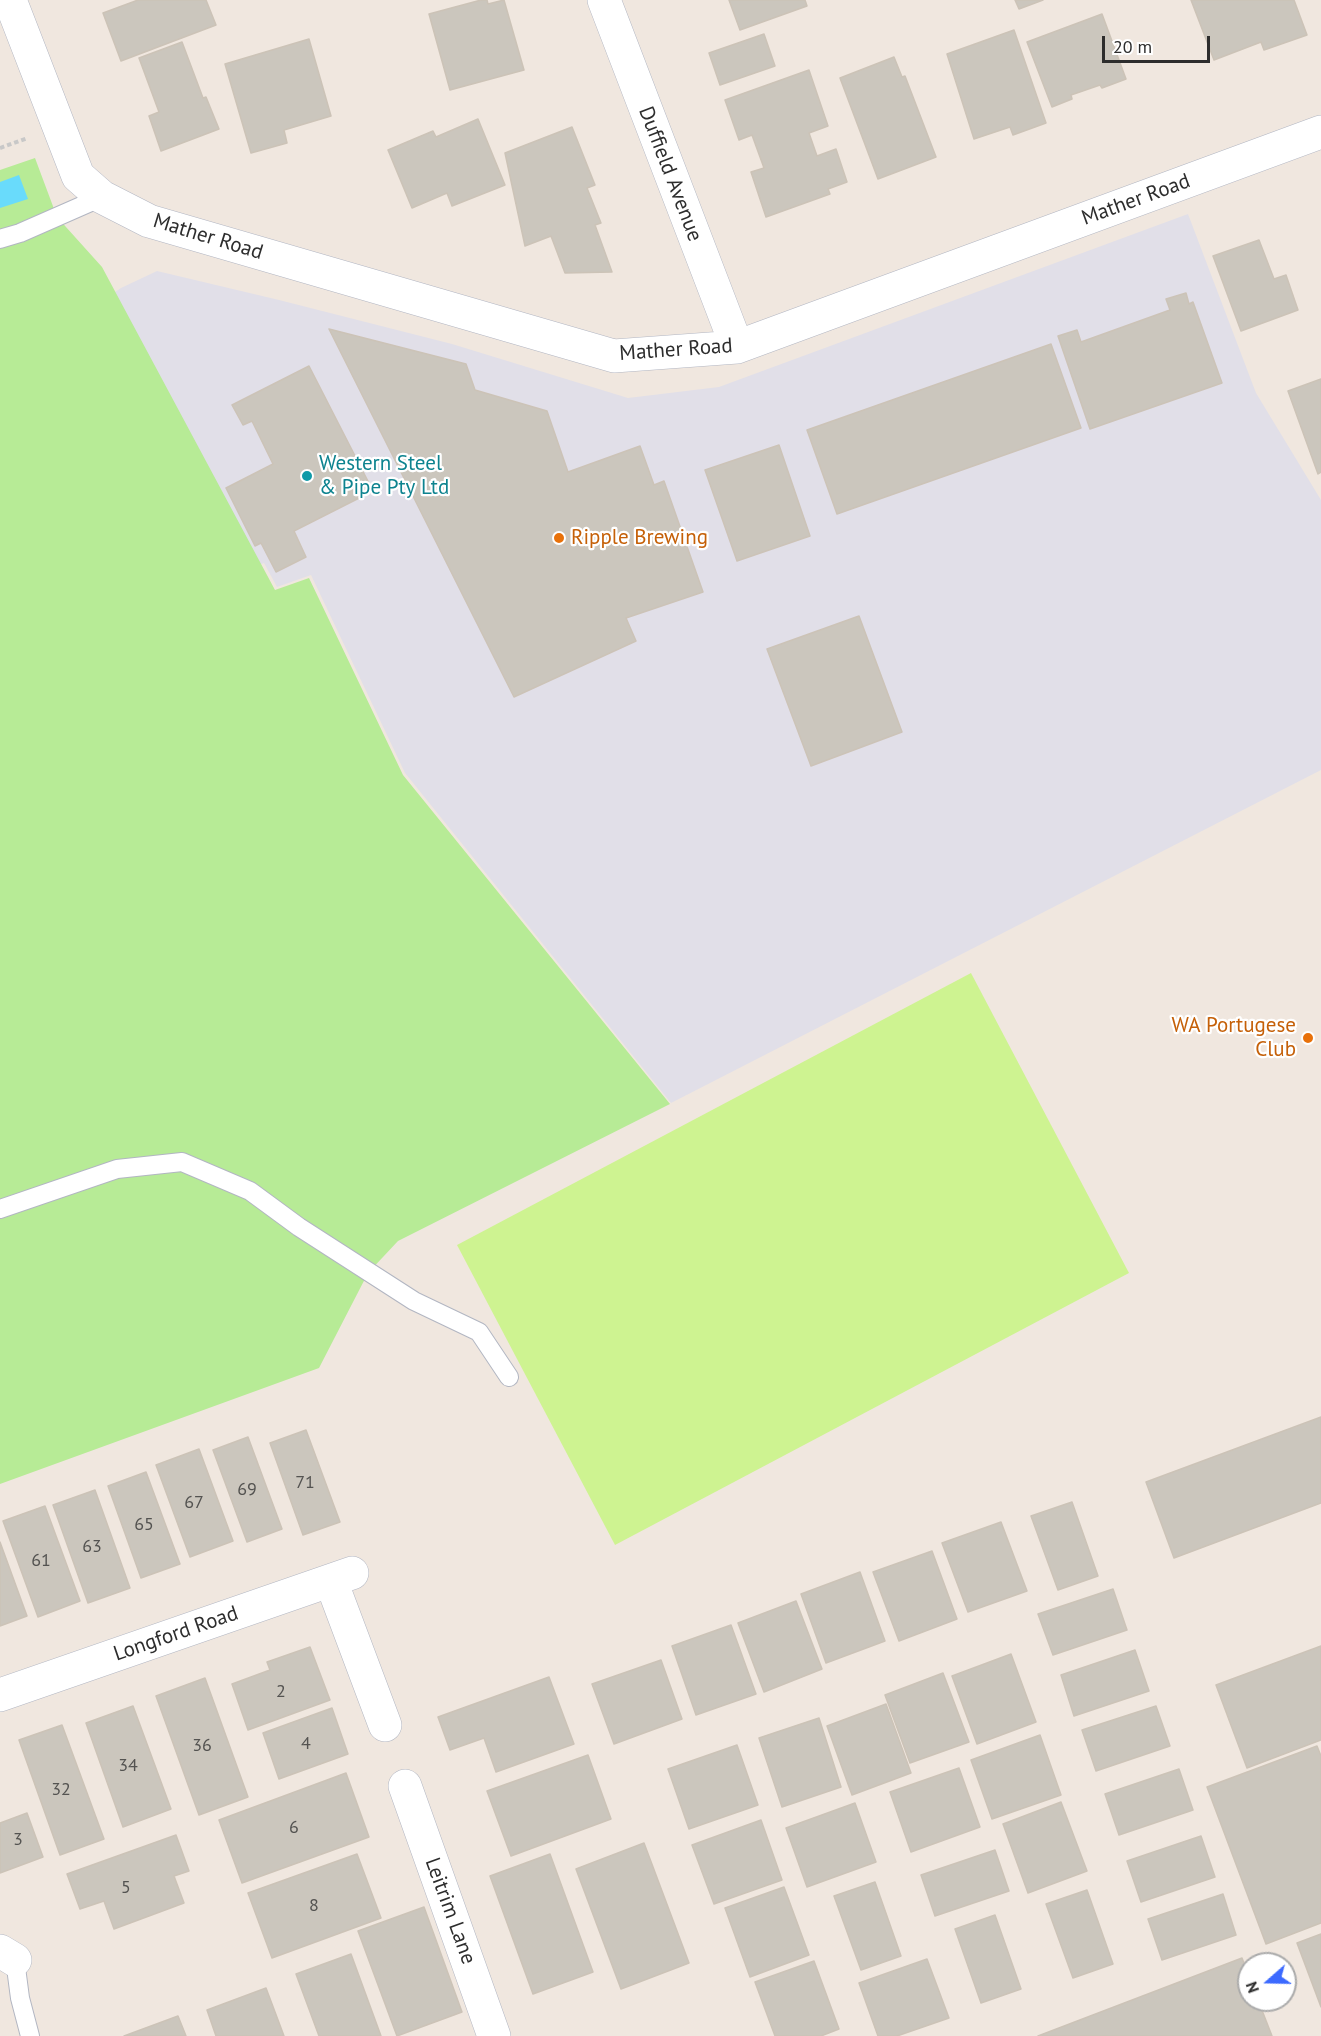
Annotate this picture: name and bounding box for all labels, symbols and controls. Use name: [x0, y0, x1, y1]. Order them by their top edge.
scale bar: [1105, 24, 1213, 62]
text: 20 m: [1113, 35, 1152, 58]
street label: Duffield Avenue: [633, 103, 707, 245]
street label: Mather Road: [1078, 169, 1194, 231]
street label: Mather Road: [150, 208, 266, 266]
street label: Mather Road: [619, 333, 733, 367]
place label: Western Steel & Pipe Pty Ltd: [319, 451, 449, 501]
marker: Western Steel & Pipe Pty Ltd: [300, 469, 314, 483]
place label: Ripple Brewing: [571, 525, 708, 551]
marker: Ripple Brewing: [552, 531, 566, 545]
place label: WA Portugese Club: [1171, 1013, 1296, 1063]
marker: WA Portugese Club: [1301, 1031, 1315, 1045]
house number: 71: [295, 1472, 315, 1494]
house number: 69: [237, 1479, 257, 1501]
house number: 67: [184, 1492, 204, 1514]
house number: 65: [134, 1514, 154, 1536]
house number: 63: [82, 1536, 102, 1558]
house number: 61: [31, 1550, 51, 1572]
street label: Longford Road: [111, 1601, 241, 1667]
house number: 2: [276, 1681, 286, 1703]
house number: 4: [301, 1733, 311, 1755]
house number: 36: [192, 1735, 212, 1757]
house number: 34: [118, 1755, 138, 1777]
house number: 32: [51, 1779, 71, 1801]
house number: 6: [289, 1817, 299, 1839]
house number: 3: [13, 1829, 23, 1851]
street label: Leitrim Lane: [419, 1854, 481, 1968]
house number: 5: [121, 1877, 131, 1899]
house number: 8: [309, 1895, 319, 1917]
north arrow: [1237, 1952, 1297, 2012]
text: N: [1241, 1979, 1263, 1996]

